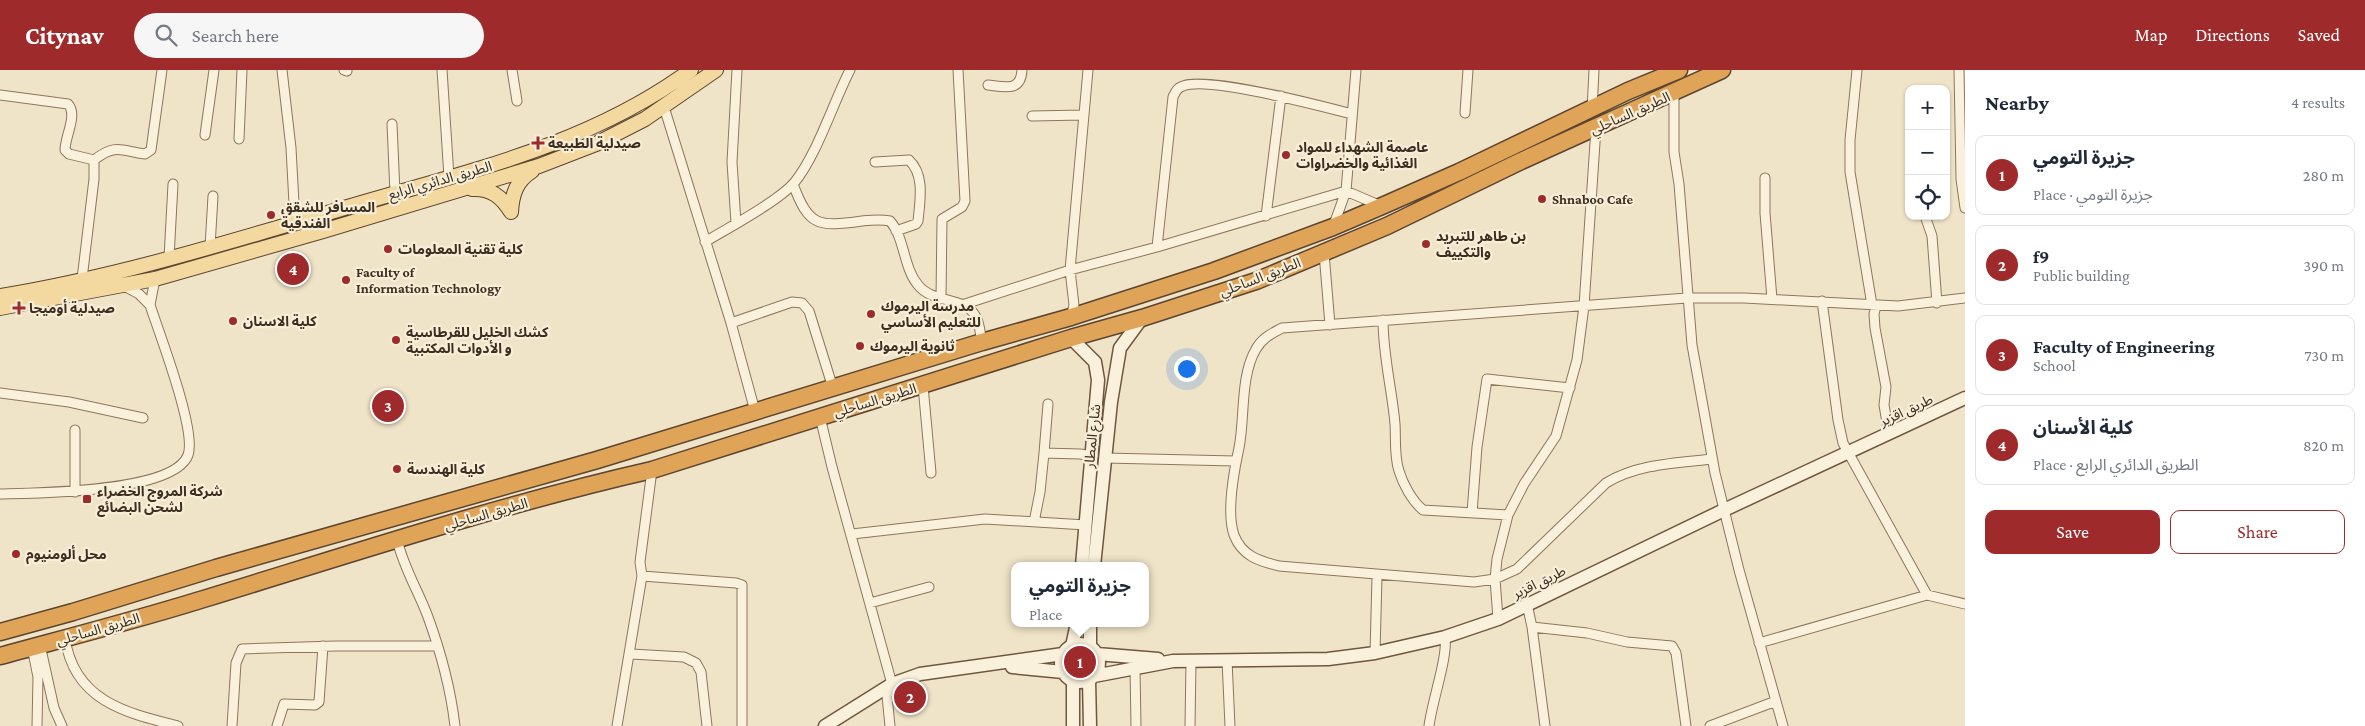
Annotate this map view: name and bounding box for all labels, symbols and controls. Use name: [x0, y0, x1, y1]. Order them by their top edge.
search box: [134, 13, 484, 58]
icon: search: [152, 21, 180, 49]
text: Citynav: [25, 22, 104, 49]
text: Search here: [192, 25, 279, 46]
text: Map: [2135, 25, 2167, 45]
text: Directions: [2195, 25, 2270, 45]
text: Saved: [2298, 25, 2340, 45]
map controls: [1905, 85, 1950, 220]
button: +: [1905, 85, 1950, 130]
street label: الطريق الساحلي: [1588, 88, 1674, 141]
text: Nearby: [1985, 91, 2049, 115]
text: 4 results: [2291, 94, 2345, 111]
button: −: [1905, 130, 1950, 175]
place label: صيدلية الطبيعة: [548, 135, 641, 151]
marker: صيدلية الطبيعة: [532, 137, 544, 149]
place label: عاصمة الشهداء للمواد الغذائية والخضراوات: [1296, 139, 1429, 172]
text: جزيرة التومي: [2033, 147, 2135, 168]
marker: عاصمة الشهداء للمواد الغذائية والخضراوات: [1280, 149, 1292, 161]
street label: الطريق الدائري الرابع: [386, 158, 495, 206]
text: 1: [1999, 167, 2005, 184]
text: 280 m: [2303, 167, 2344, 184]
button: locate: [1905, 175, 1950, 220]
text: Place · جزيرة التومي: [2033, 186, 2153, 203]
place label: Shnaboo Cafe: [1552, 191, 1633, 207]
marker: Shnaboo Cafe: [1536, 193, 1548, 205]
place label: المسافر للشقق الفندقية: [281, 199, 375, 231]
marker: المسافر للشقق الفندقية: [265, 209, 277, 221]
place label: بن طاهر للتبريد والتكييف: [1436, 228, 1526, 260]
marker: بن طاهر للتبريد والتكييف: [1420, 238, 1432, 250]
place label: كلية تقنية المعلومات: [398, 241, 524, 257]
marker: كلية تقنية المعلومات: [382, 243, 394, 255]
text: f9: [2033, 246, 2049, 267]
pin: 4: [277, 250, 309, 288]
street label: الطريق الساحلي: [1217, 254, 1304, 303]
text: 2: [1998, 257, 2006, 274]
text: 390 m: [2303, 257, 2344, 274]
place label: Faculty of Information Technology: [356, 264, 501, 296]
text: Public building: [2033, 267, 2130, 284]
marker: Faculty of Information Technology: [340, 274, 352, 286]
place label: مدرسة اليرموك للتعليم الأساسي: [881, 298, 981, 333]
place label: صيدلية أوميجا: [29, 299, 115, 316]
marker: صيدلية أوميجا: [13, 302, 25, 314]
marker: مدرسة اليرموك للتعليم الأساسي: [865, 308, 877, 320]
place label: كلية الاسنان: [243, 313, 317, 329]
marker: كلية الاسنان: [227, 315, 239, 327]
place label: كشك الخليل للقرطاسية و الأدوات المكتبية: [406, 324, 549, 356]
marker: كشك الخليل للقرطاسية و الأدوات المكتبية: [390, 334, 402, 346]
text: Faculty of Engineering: [2033, 336, 2215, 357]
place label: ثانوية اليرموك: [870, 338, 955, 355]
marker: ثانوية اليرموك: [854, 340, 866, 352]
text: 3: [1998, 347, 2006, 364]
text: 730 m: [2304, 347, 2344, 364]
your location: [1174, 356, 1200, 382]
text: School: [2033, 357, 2076, 374]
street label: الطريق الساحلي: [832, 380, 919, 423]
pin: 3: [372, 387, 404, 425]
street label: طريق اقزير: [1876, 391, 1936, 432]
street label: شارع المطار: [1081, 403, 1106, 470]
text: كلية الأسنان: [2033, 417, 2133, 438]
text: 4: [1998, 437, 2006, 454]
text: 820 m: [2303, 437, 2344, 454]
text: Place · الطريق الدائري الرابع: [2033, 456, 2199, 473]
place label: كلية الهندسة: [407, 461, 485, 477]
marker: كلية الهندسة: [391, 463, 403, 475]
place label: شركة المروج الخضراء لشحن البضائع: [97, 483, 223, 517]
marker: شركة المروج الخضراء لشحن البضائع: [81, 493, 93, 505]
street label: الطريق الساحلي: [443, 494, 530, 537]
button: Save: [1985, 510, 2160, 554]
button: Share: [2170, 510, 2345, 554]
place label: محل ألومنيوم: [26, 545, 107, 565]
marker: محل ألومنيوم: [10, 548, 22, 560]
popup: [1011, 562, 1149, 627]
street label: طريق اقزير: [1509, 562, 1569, 604]
text: جزيرة التومي: [1029, 575, 1131, 596]
text: Place: [1029, 606, 1062, 623]
street label: الطريق الساحلي: [55, 609, 142, 652]
pin: 1: [1064, 643, 1096, 681]
pin: 2: [894, 678, 926, 716]

